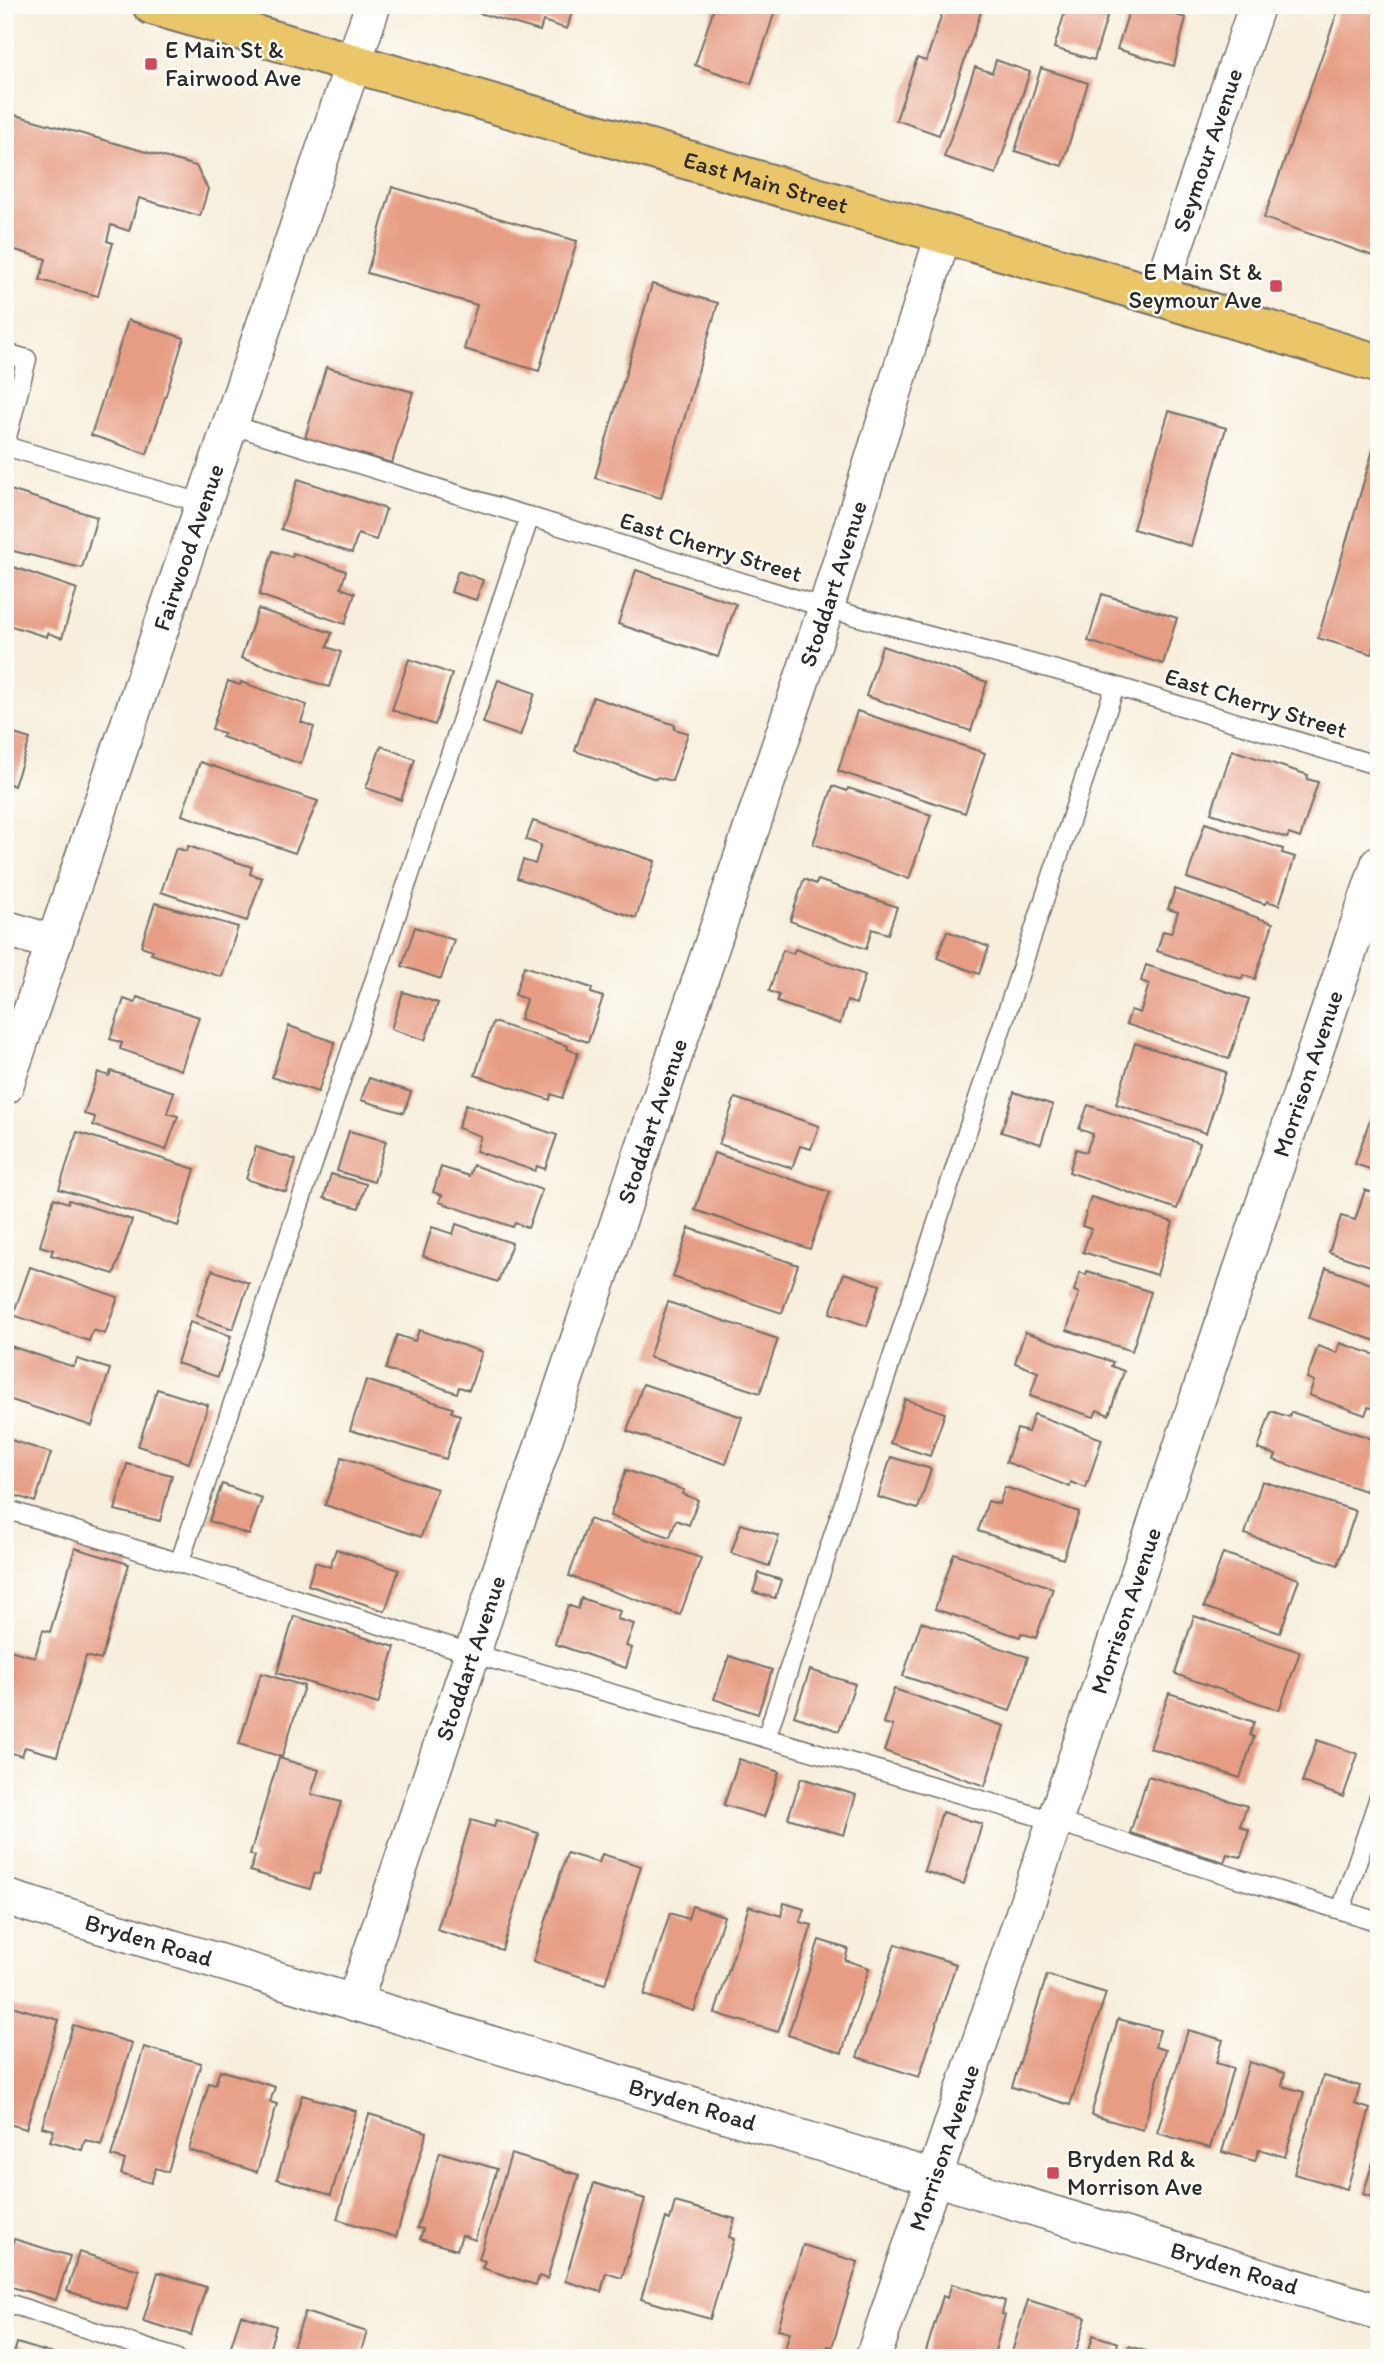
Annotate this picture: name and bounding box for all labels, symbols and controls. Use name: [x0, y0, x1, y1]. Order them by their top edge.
place label: E Main St & Fairwood Ave: [165, 35, 302, 92]
marker: E Main St & Fairwood Ave: [143, 56, 159, 72]
street label: Seymour Avenue: [1166, 64, 1248, 236]
street label: East Main Street: [680, 145, 852, 220]
place label: E Main St & Seymour Ave: [1128, 257, 1262, 314]
marker: E Main St & Seymour Ave: [1268, 278, 1284, 294]
street label: Fairwood Avenue: [146, 460, 230, 634]
street label: Stoddart Avenue: [792, 497, 873, 670]
street label: East Cherry Street: [616, 505, 806, 588]
street label: East Cherry Street: [1161, 661, 1351, 744]
street label: Morrison Avenue: [1266, 986, 1349, 1161]
street label: Stoddart Avenue: [610, 1034, 693, 1207]
street label: Morrison Avenue: [1084, 1523, 1167, 1698]
street label: Stoddart Avenue: [429, 1572, 512, 1745]
street label: Bryden Road: [81, 1907, 216, 1973]
street label: Morrison Avenue: [902, 2060, 985, 2235]
street label: Bryden Road: [625, 2071, 760, 2137]
place label: Bryden Rd & Morrison Ave: [1067, 2144, 1203, 2201]
marker: Bryden Rd & Morrison Ave: [1045, 2165, 1061, 2181]
street label: Bryden Road: [1167, 2235, 1302, 2301]

